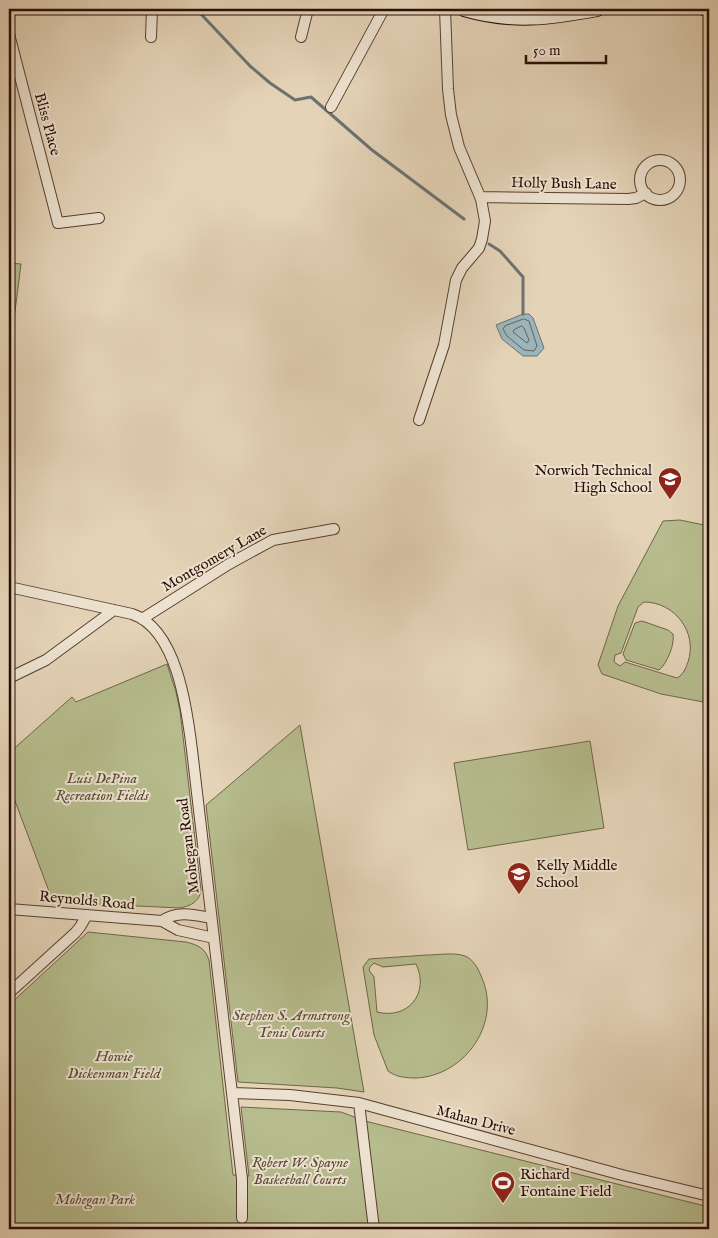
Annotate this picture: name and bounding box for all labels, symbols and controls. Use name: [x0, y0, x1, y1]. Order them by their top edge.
scale bar: [526, 32, 606, 64]
text: 50 m: [533, 41, 561, 60]
street label: Bliss Place: [30, 91, 65, 158]
street label: Holly Bush Lane: [511, 173, 617, 194]
place label: Norwich Technical High School: [534, 461, 653, 497]
school or university icon: Norwich Technical High School: [657, 466, 683, 500]
street label: Montgomery Lane: [158, 521, 270, 596]
park label: Luis DePina Recreation Fields: [55, 769, 149, 805]
street label: Mohegan Road: [173, 796, 204, 895]
place label: Kelly Middle School: [536, 856, 618, 892]
school or university icon: Kelly Middle School: [506, 861, 532, 895]
street label: Reynolds Road: [38, 887, 137, 914]
park label: Stephen S. Armstrong Tenis Courts: [232, 1006, 351, 1042]
park label: Howie Dickenman Field: [68, 1047, 161, 1083]
street label: Mahan Drive: [434, 1101, 518, 1140]
park label: Robert W. Spayne Basketball Courts: [252, 1153, 348, 1189]
place label: Richard Fontaine Field: [520, 1165, 613, 1201]
sports icon: Richard Fontaine Field: [490, 1170, 516, 1204]
park label: Mohegan Park: [55, 1190, 135, 1210]

